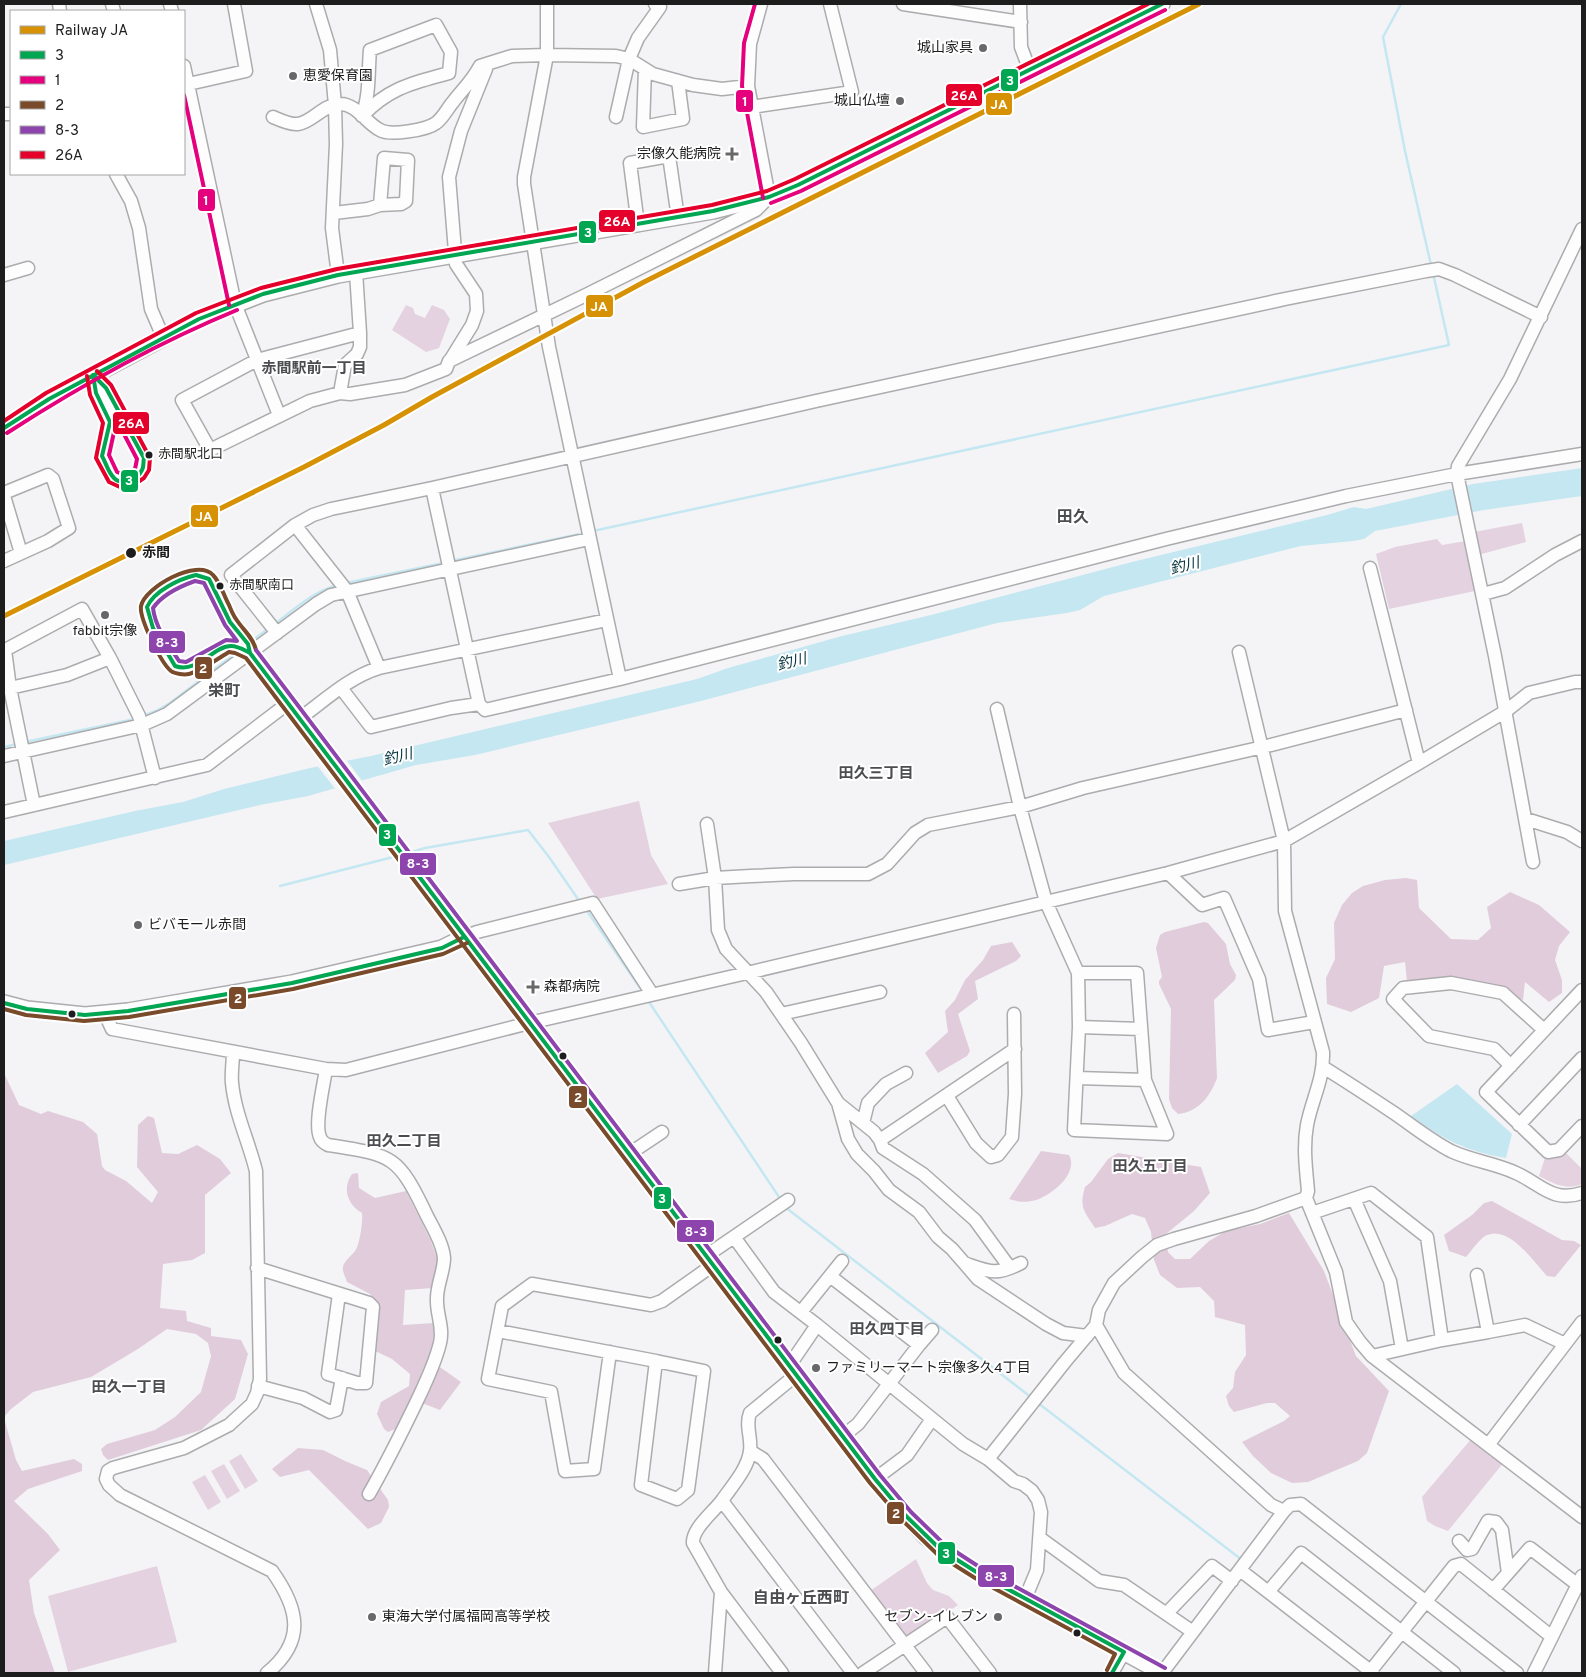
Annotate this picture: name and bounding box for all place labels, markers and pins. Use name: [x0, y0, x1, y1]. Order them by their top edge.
place label: 城山家具: [917, 40, 973, 57]
marker: 城山家具: [977, 42, 989, 54]
place label: 恵愛保育園: [303, 68, 373, 85]
marker: 恵愛保育園: [287, 70, 299, 82]
place label: 城山仏壇: [834, 93, 890, 110]
marker: 城山仏壇: [894, 95, 906, 107]
place label: 宗像久能病院: [637, 145, 721, 163]
marker: 宗像久能病院: [725, 147, 739, 161]
place label: 赤間駅北口: [158, 446, 223, 463]
marker: 赤間駅北口: [144, 450, 154, 460]
place label: 赤間: [142, 545, 170, 562]
marker: 赤間: [124, 546, 138, 560]
place label: 赤間駅南口: [229, 578, 294, 594]
marker: 赤間駅南口: [215, 581, 225, 591]
marker: fabbit宗像: [99, 609, 111, 621]
place label: fabbit宗像: [73, 623, 137, 640]
place label: ビバモール赤間: [148, 917, 246, 934]
marker: ビバモール赤間: [132, 919, 144, 931]
place label: 森都病院: [544, 979, 600, 996]
marker: 森都病院: [526, 980, 540, 994]
unlabelled marker: [67, 1009, 77, 1019]
unlabelled marker: [558, 1051, 568, 1061]
unlabelled marker: [773, 1335, 783, 1345]
place label: ファミリーマート宗像多久4丁目: [826, 1360, 1031, 1377]
marker: ファミリーマート宗像多久4丁目: [810, 1362, 822, 1374]
place label: 東海大学付属福岡高等学校: [382, 1608, 550, 1626]
place label: セブン-イレブン: [884, 1608, 988, 1626]
marker: 東海大学付属福岡高等学校: [366, 1611, 378, 1623]
marker: セブン-イレブン: [992, 1611, 1004, 1623]
unlabelled marker: [1072, 1628, 1082, 1638]

